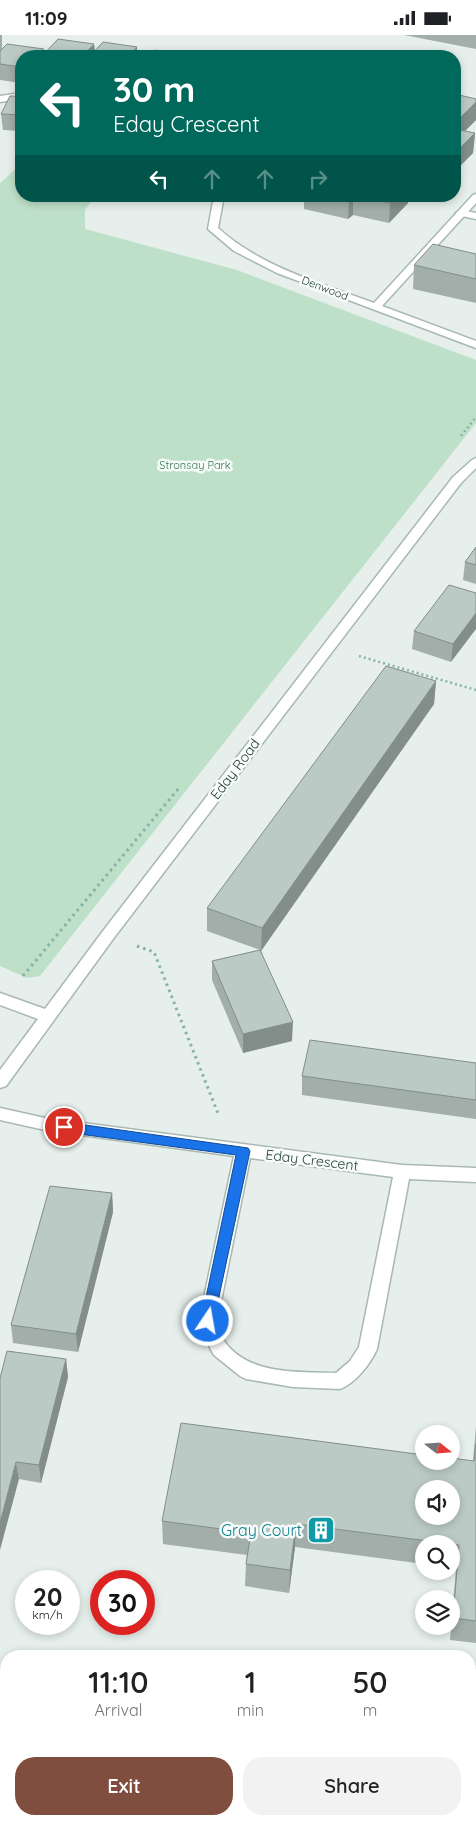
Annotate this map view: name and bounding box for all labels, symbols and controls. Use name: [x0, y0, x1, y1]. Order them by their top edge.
text: 11:09: [25, 6, 67, 30]
text: 30 m: [113, 67, 195, 111]
icon: left: [30, 70, 95, 135]
text: Eday Crescent: [113, 110, 260, 138]
icon: left: [145, 165, 173, 193]
icon: ahead: [198, 165, 226, 193]
icon: ahead: [251, 165, 279, 193]
icon: right: [304, 165, 332, 193]
street label: Denwood: [300, 273, 350, 303]
park label: Stronsay Park: [159, 458, 231, 472]
street label: Eday Road: [206, 735, 264, 803]
pin: [43, 1106, 85, 1148]
icon: arrive: [50, 1113, 78, 1141]
street label: Eday Crescent: [265, 1145, 360, 1175]
position arrow: [181, 1294, 233, 1346]
north arrow: [415, 1425, 460, 1470]
map controls: [415, 1425, 460, 1635]
button: sound: [415, 1480, 460, 1525]
building icon: Gray Court: [306, 1515, 336, 1545]
place label: Gray Court: [221, 1520, 302, 1540]
button: search: [415, 1535, 460, 1580]
speed limit sign: 30: [90, 1570, 155, 1635]
text: 20: [33, 1581, 62, 1612]
button: layers: [415, 1590, 460, 1635]
text: km/h: [32, 1607, 63, 1622]
text: 11:10: [88, 1663, 148, 1701]
text: 1: [245, 1663, 256, 1701]
text: 50: [352, 1663, 388, 1701]
text: Arrival: [94, 1700, 142, 1720]
text: min: [237, 1700, 264, 1720]
text: m: [363, 1700, 377, 1720]
button: Exit: [15, 1757, 233, 1815]
button: Share: [243, 1757, 461, 1815]

